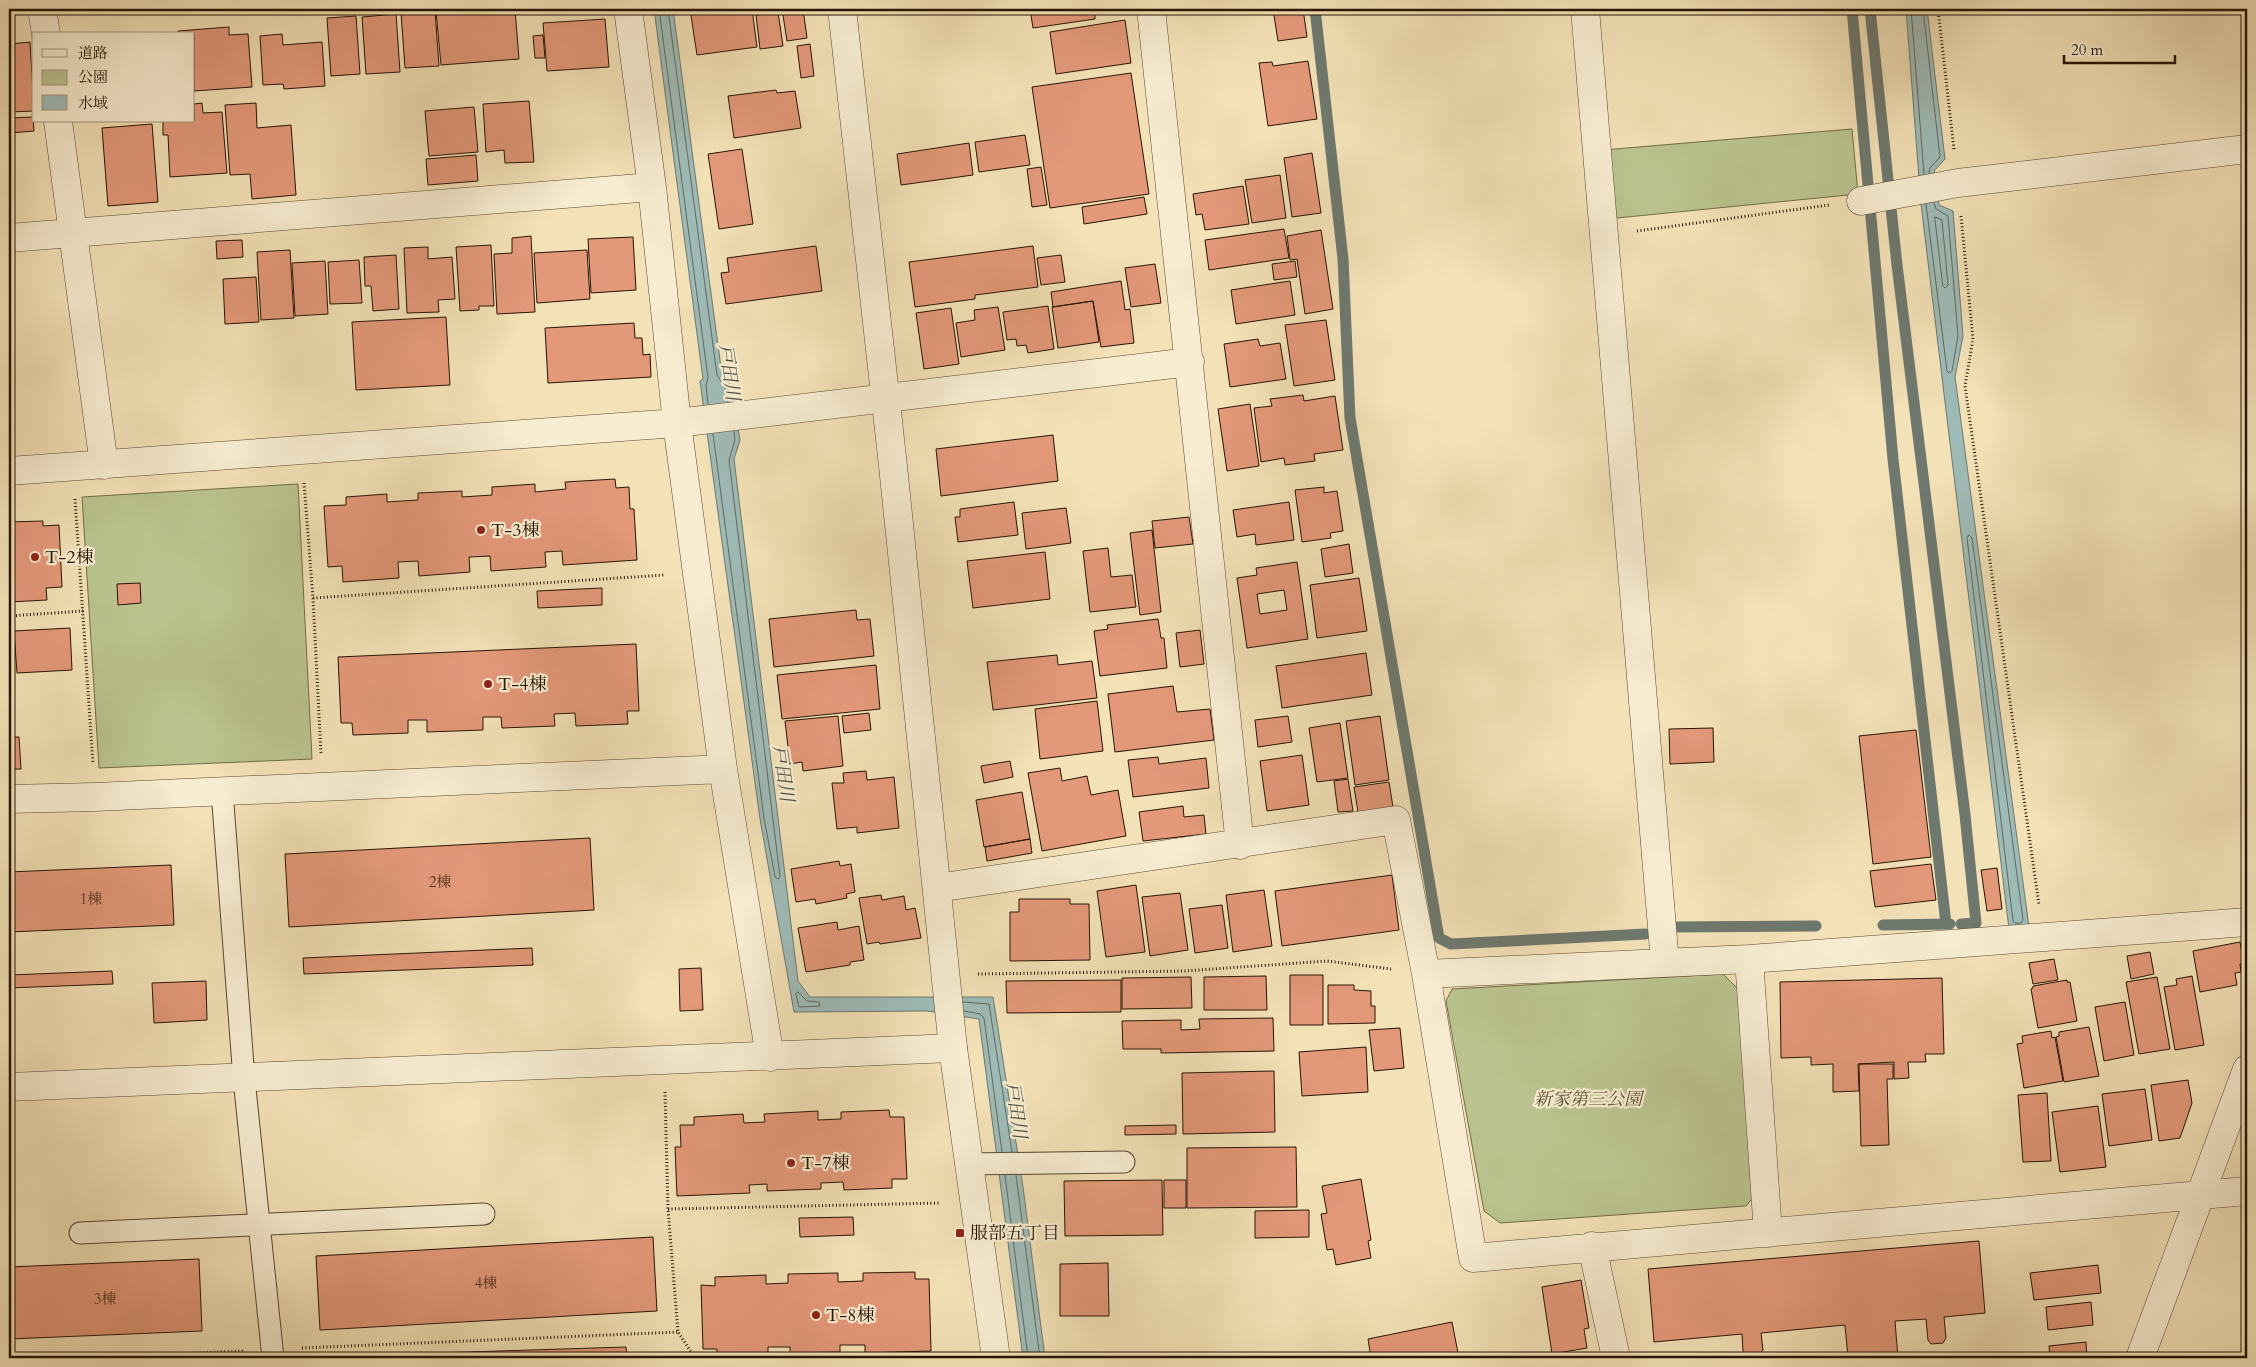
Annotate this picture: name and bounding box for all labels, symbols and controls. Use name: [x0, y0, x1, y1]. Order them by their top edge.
legend: [32, 32, 195, 122]
scale bar: [2064, 32, 2175, 64]
text: 20 m: [2071, 40, 2103, 60]
text: 道路: [78, 43, 108, 63]
text: 公園: [78, 67, 108, 87]
text: 水域: [78, 93, 108, 113]
water label: 戸田川: [712, 342, 746, 404]
place label: T-3棟: [491, 518, 539, 543]
marker: T-3棟: [475, 524, 487, 536]
place label: T-2棟: [45, 545, 93, 570]
marker: T-2棟: [29, 551, 41, 563]
place label: T-4棟: [498, 672, 546, 697]
marker: T-4棟: [482, 678, 494, 690]
water label: 戸田川: [766, 743, 800, 805]
house number: 2棟: [429, 872, 451, 892]
house number: 1棟: [80, 889, 102, 909]
water label: 戸田川: [999, 1080, 1033, 1142]
park label: 新家第三公園: [1534, 1087, 1645, 1112]
place label: T-7棟: [801, 1151, 849, 1176]
marker: T-7棟: [785, 1157, 797, 1169]
place label: 服部五丁目: [970, 1221, 1060, 1246]
marker: 服部五丁目: [954, 1227, 966, 1239]
house number: 4棟: [475, 1273, 497, 1293]
house number: 3棟: [94, 1289, 116, 1309]
place label: T-8棟: [826, 1303, 874, 1328]
marker: T-8棟: [810, 1309, 822, 1321]

